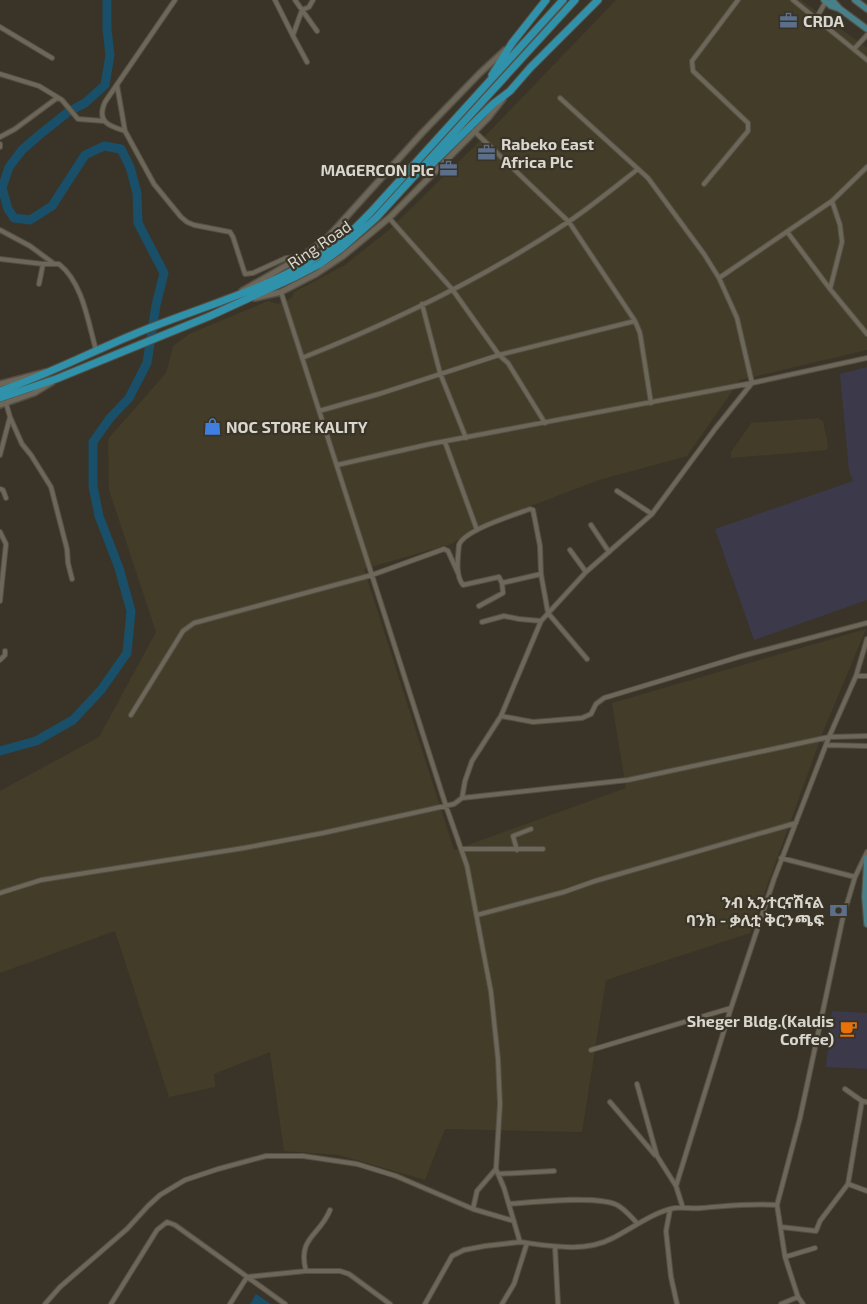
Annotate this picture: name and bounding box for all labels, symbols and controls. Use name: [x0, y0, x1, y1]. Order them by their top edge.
office icon: CRDA: [779, 10, 799, 30]
place label: CRDA: [803, 11, 845, 30]
place label: Rabeko East Africa Plc: [501, 134, 594, 171]
office icon: Rabeko East Africa Plc: [477, 142, 497, 162]
office icon: MAGERCON Plc: [438, 159, 458, 179]
place label: MAGERCON Plc: [321, 160, 434, 179]
street label: Ring Road: [284, 216, 354, 272]
shop icon: NOC STORE KALITY: [202, 416, 222, 436]
place label: NOC STORE KALITY: [226, 417, 368, 436]
place label: ንብ ኢንተርናሽናል ባንክ - ቃሊቲ ቅርንጫፍ: [686, 892, 824, 929]
bank icon: ንብ ኢንተርናሽናል ባንክ - ቃሊቲ ቅርንጫፍ: [828, 900, 848, 920]
place label: Sheger Bldg.(Kaldis Coffee): [687, 1011, 834, 1048]
cafe icon: Sheger Bldg.(Kaldis Coffee): [838, 1019, 858, 1039]

